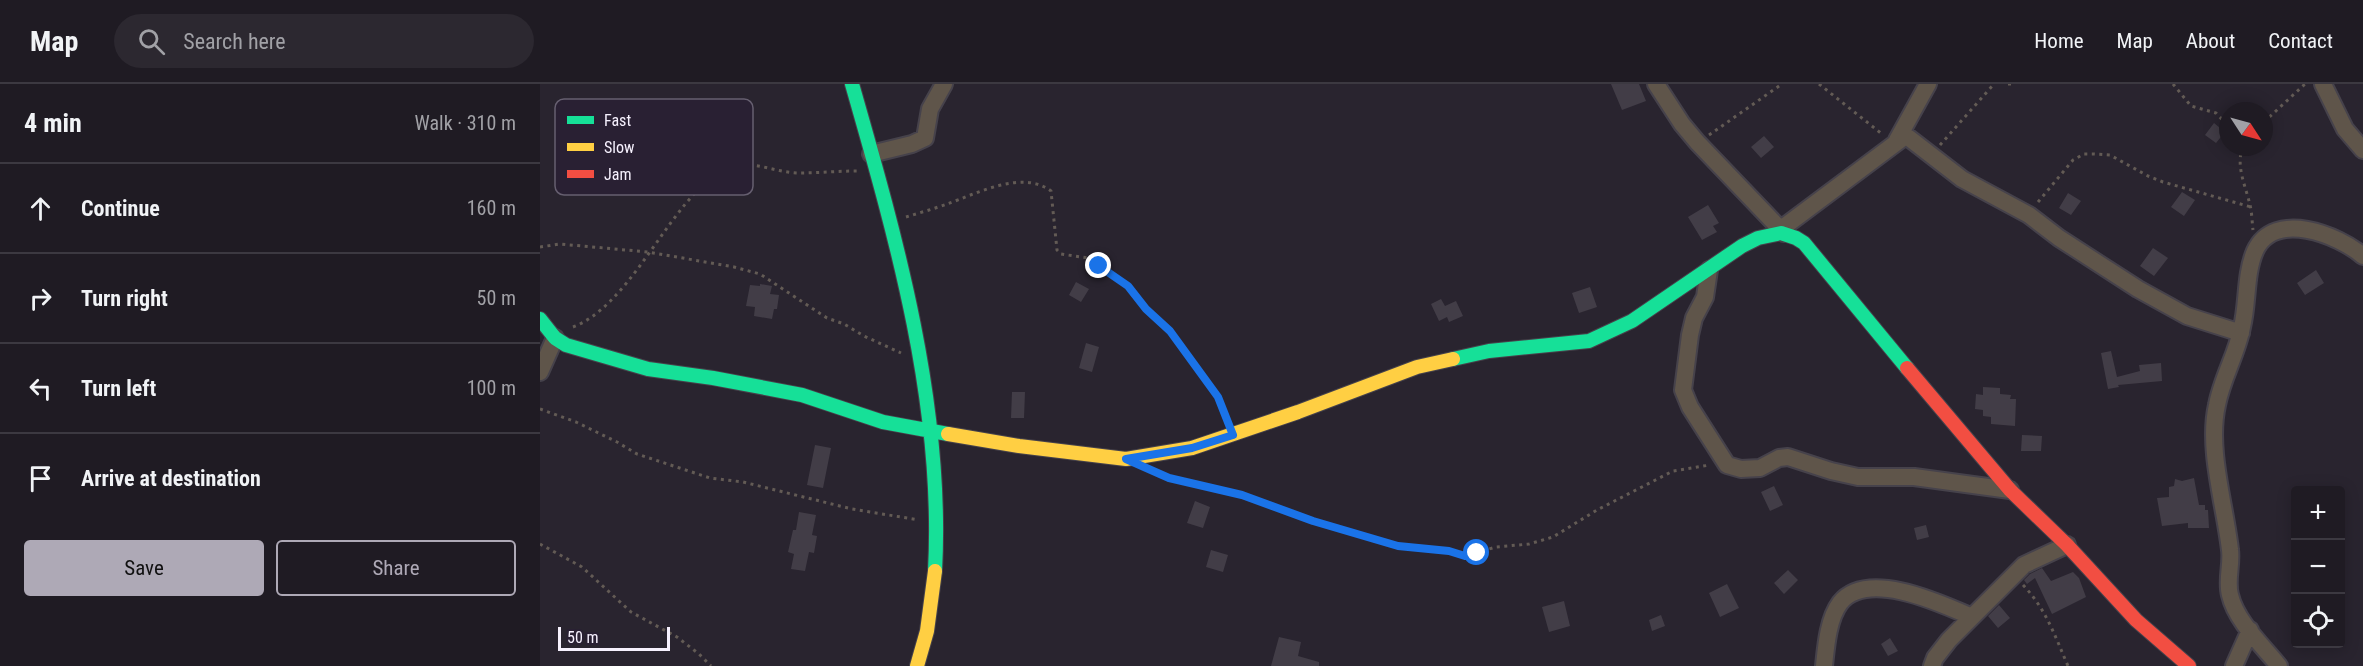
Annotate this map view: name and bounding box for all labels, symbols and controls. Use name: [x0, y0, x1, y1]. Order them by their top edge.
search box: [114, 14, 534, 68]
text: Map: [30, 25, 78, 58]
icon: search: [135, 25, 168, 58]
text: Search here: [183, 29, 286, 54]
text: Home: [2034, 29, 2084, 53]
text: Map: [2117, 29, 2153, 53]
text: About: [2186, 29, 2235, 53]
text: Contact: [2268, 29, 2333, 53]
legend: [555, 99, 753, 195]
north arrow: [2219, 102, 2273, 156]
text: 4 min: [24, 108, 82, 138]
text: Walk · 310 m: [415, 111, 516, 135]
text: Fast: [604, 111, 631, 130]
text: Slow: [604, 138, 634, 157]
text: Jam: [604, 165, 631, 184]
icon: ahead: [24, 192, 57, 225]
text: Continue: [81, 196, 160, 221]
text: 160 m: [467, 196, 516, 220]
route end: [1085, 252, 1111, 278]
icon: right: [24, 282, 57, 315]
text: Turn right: [81, 286, 168, 311]
text: 50 m: [477, 286, 516, 310]
icon: left: [24, 372, 57, 405]
text: Turn left: [81, 376, 156, 401]
text: 100 m: [467, 376, 516, 400]
icon: arrive: [24, 462, 57, 495]
text: Arrive at destination: [81, 466, 261, 491]
map controls: [2291, 486, 2345, 648]
button: +: [2291, 486, 2345, 540]
route start: [1463, 539, 1489, 565]
button: Save: [24, 540, 264, 596]
button: Share: [276, 540, 516, 596]
button: −: [2291, 540, 2345, 594]
button: locate: [2291, 594, 2345, 648]
scale bar: [558, 624, 670, 652]
text: 50 m: [567, 628, 599, 647]

